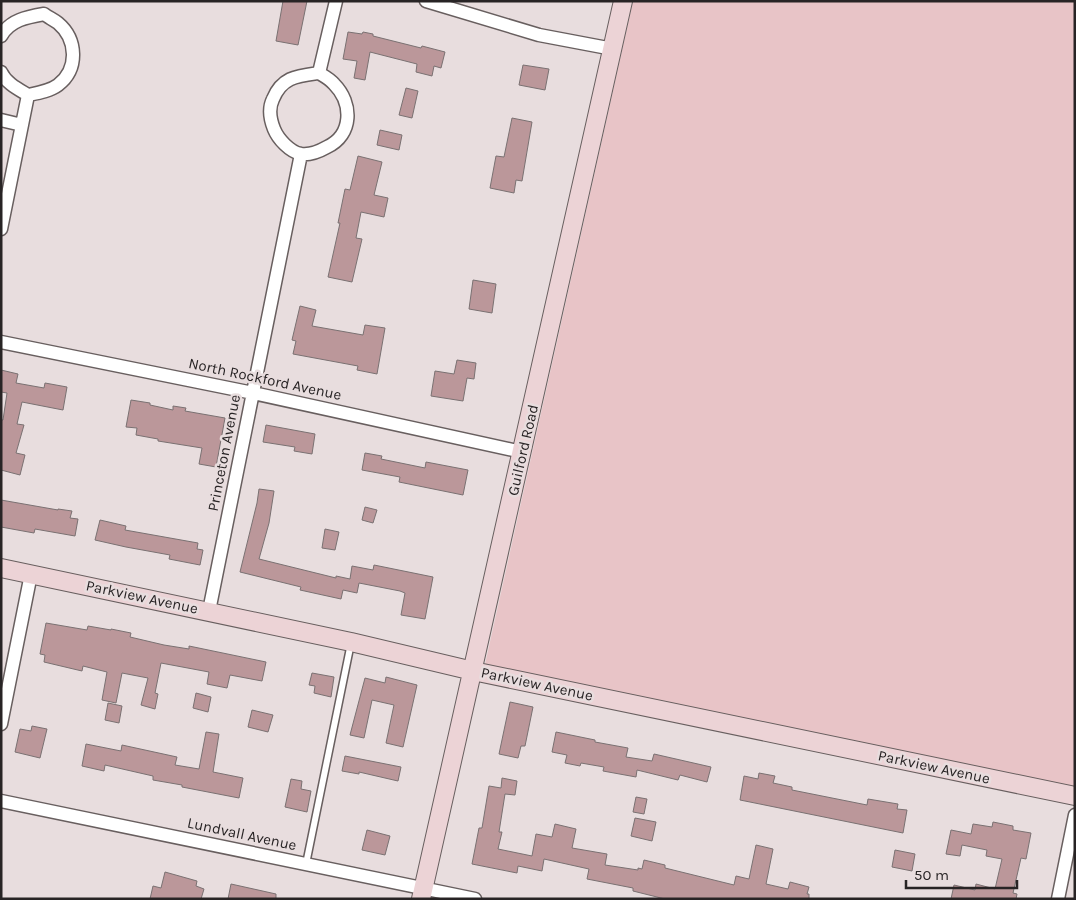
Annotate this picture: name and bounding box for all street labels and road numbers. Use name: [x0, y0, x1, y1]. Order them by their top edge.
street label: North Rockford Avenue: [187, 354, 343, 404]
street label: Princeton Avenue: [204, 393, 244, 513]
street label: Guilford Road: [504, 403, 542, 497]
street label: Parkview Avenue: [84, 576, 200, 618]
street label: Parkview Avenue: [479, 663, 595, 705]
street label: Parkview Avenue: [876, 746, 992, 788]
street label: Lundvall Avenue: [186, 814, 298, 854]

